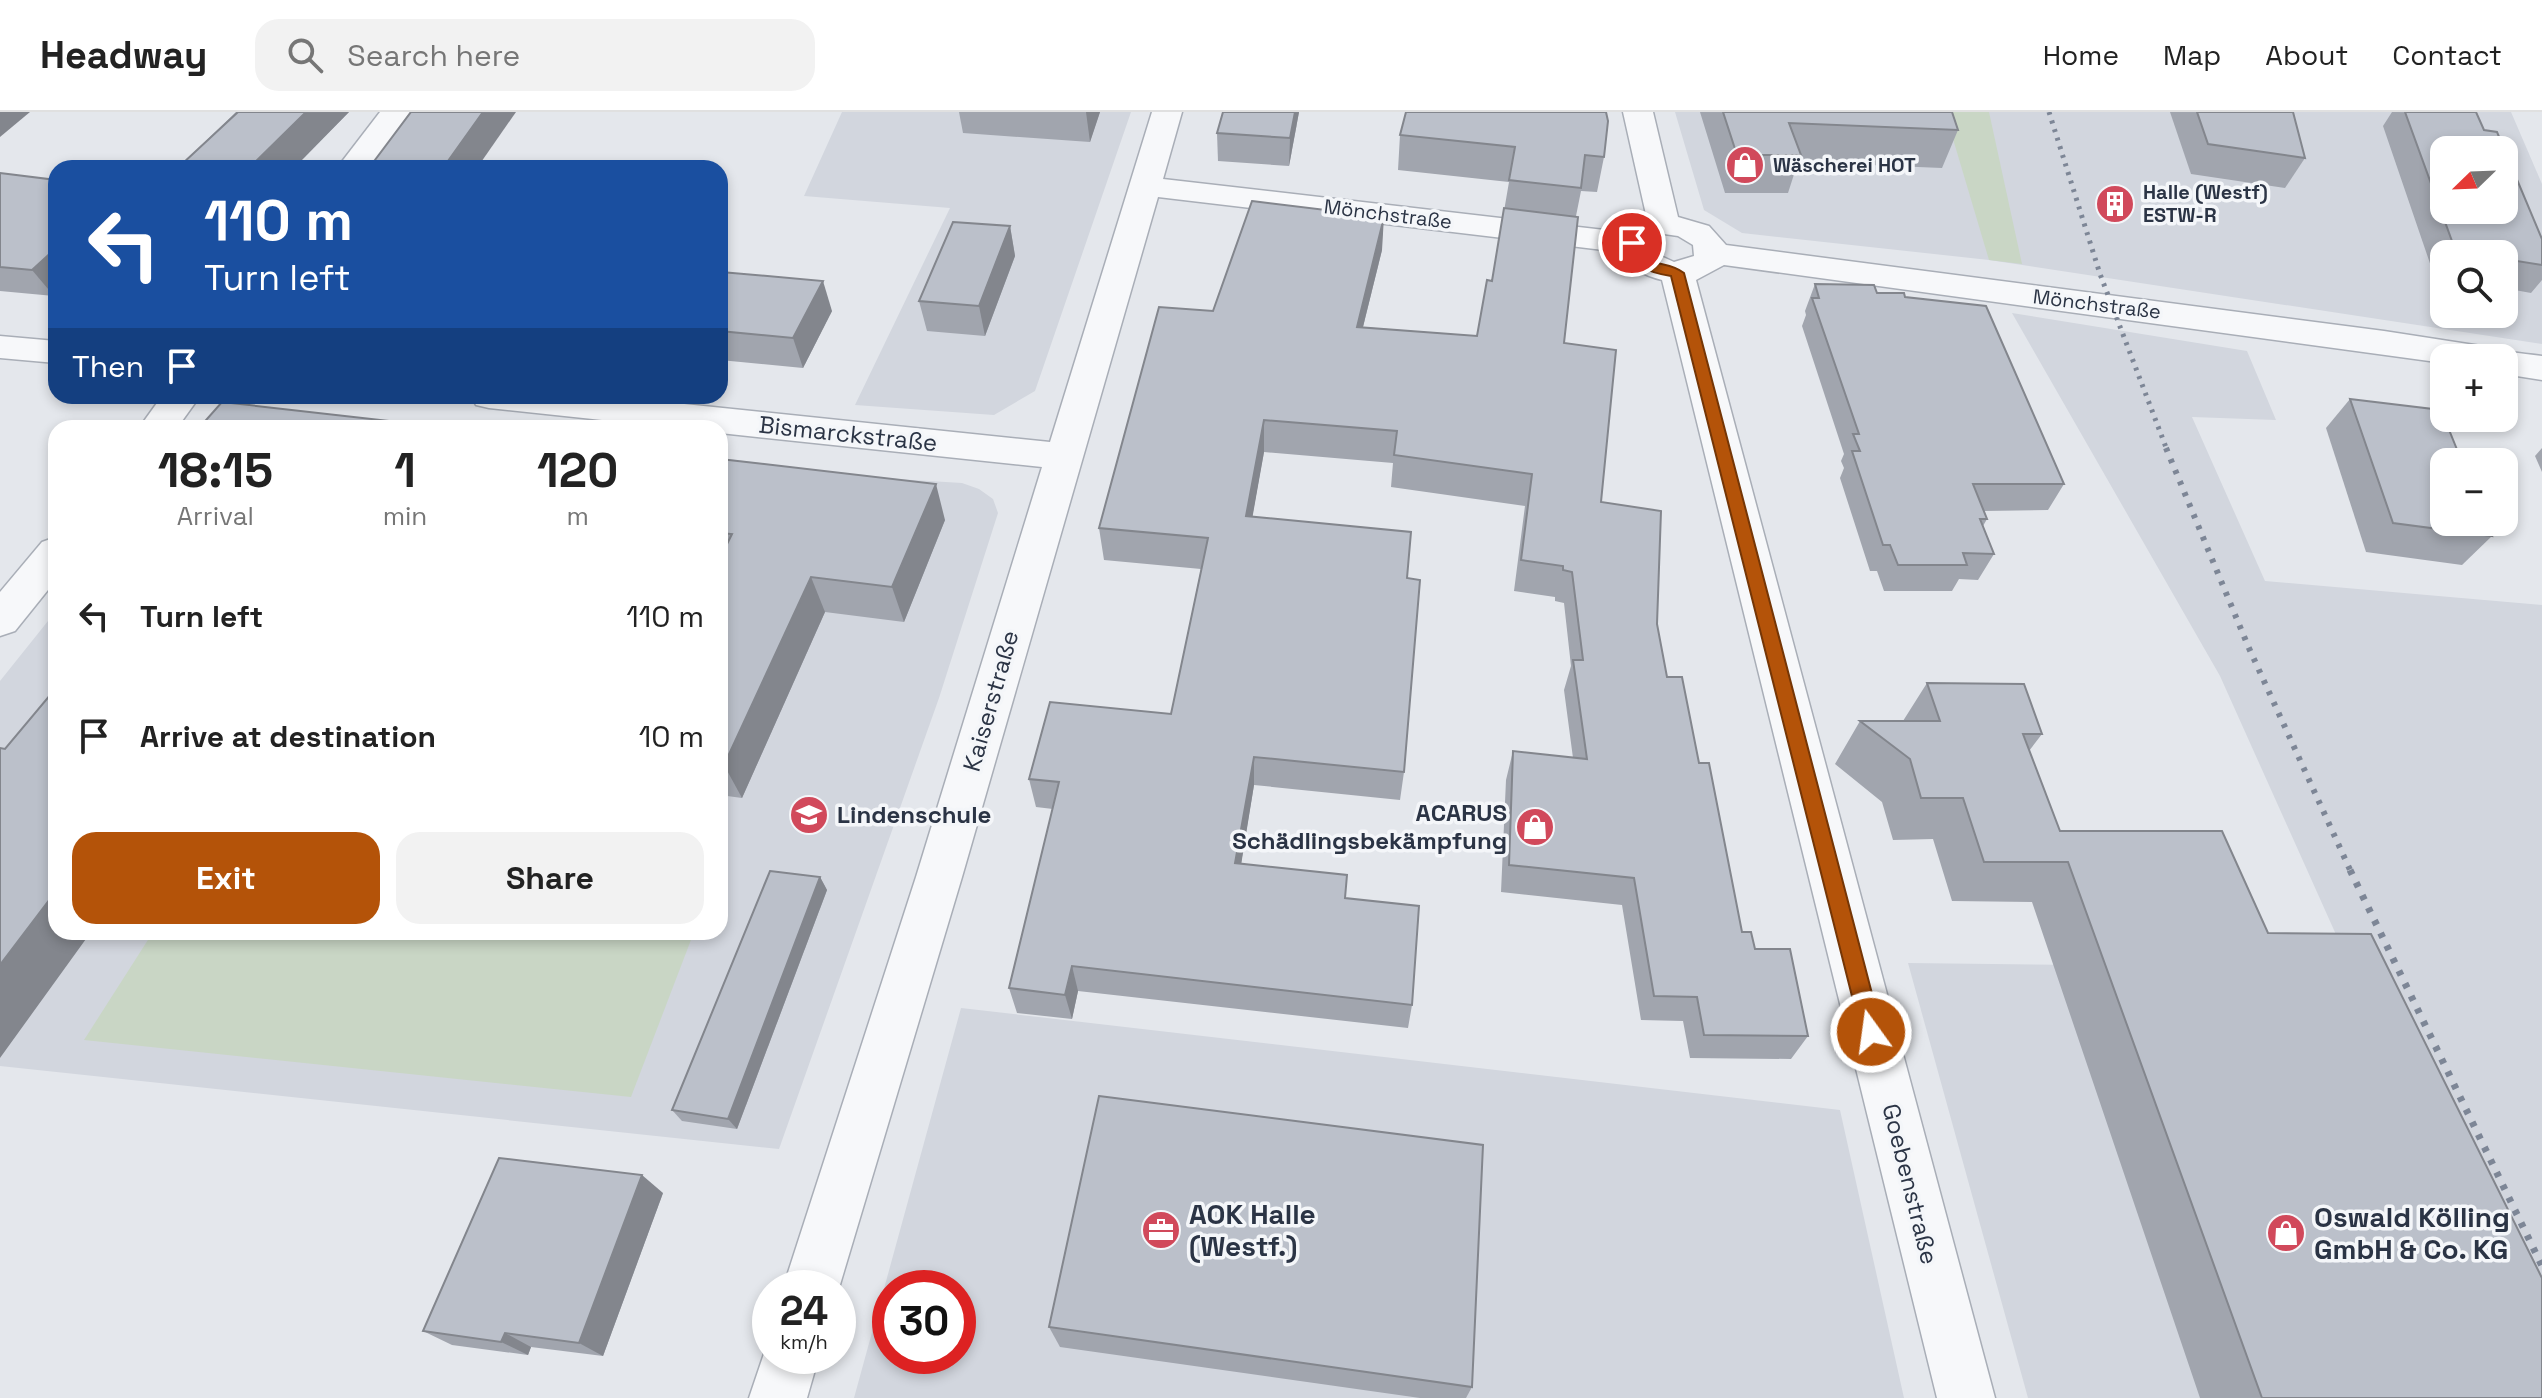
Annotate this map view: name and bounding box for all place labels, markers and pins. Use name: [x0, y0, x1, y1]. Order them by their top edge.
shop icon: Wäscherei HOT: [1724, 144, 1766, 186]
place label: Wäscherei HOT: [1773, 152, 1916, 178]
place label: Halle (Westf) ESTW-R: [2143, 179, 2268, 228]
building icon: Halle (Westf) ESTW-R: [2094, 183, 2136, 225]
pin: [1598, 209, 1666, 277]
school or university icon: Lindenschule: [788, 794, 830, 836]
place label: ACARUS Schädlingsbekämpfung: [1232, 797, 1507, 856]
place label: Lindenschule: [837, 799, 991, 830]
shop icon: ACARUS Schädlingsbekämpfung: [1514, 806, 1556, 848]
place label: AOK Halle (Westf.): [1189, 1196, 1316, 1264]
place label: Oswald Kölling GmbH & Co. KG: [2314, 1199, 2510, 1267]
office icon: AOK Halle (Westf.): [1140, 1209, 1182, 1251]
shop icon: Oswald Kölling GmbH & Co. KG: [2265, 1212, 2307, 1254]

